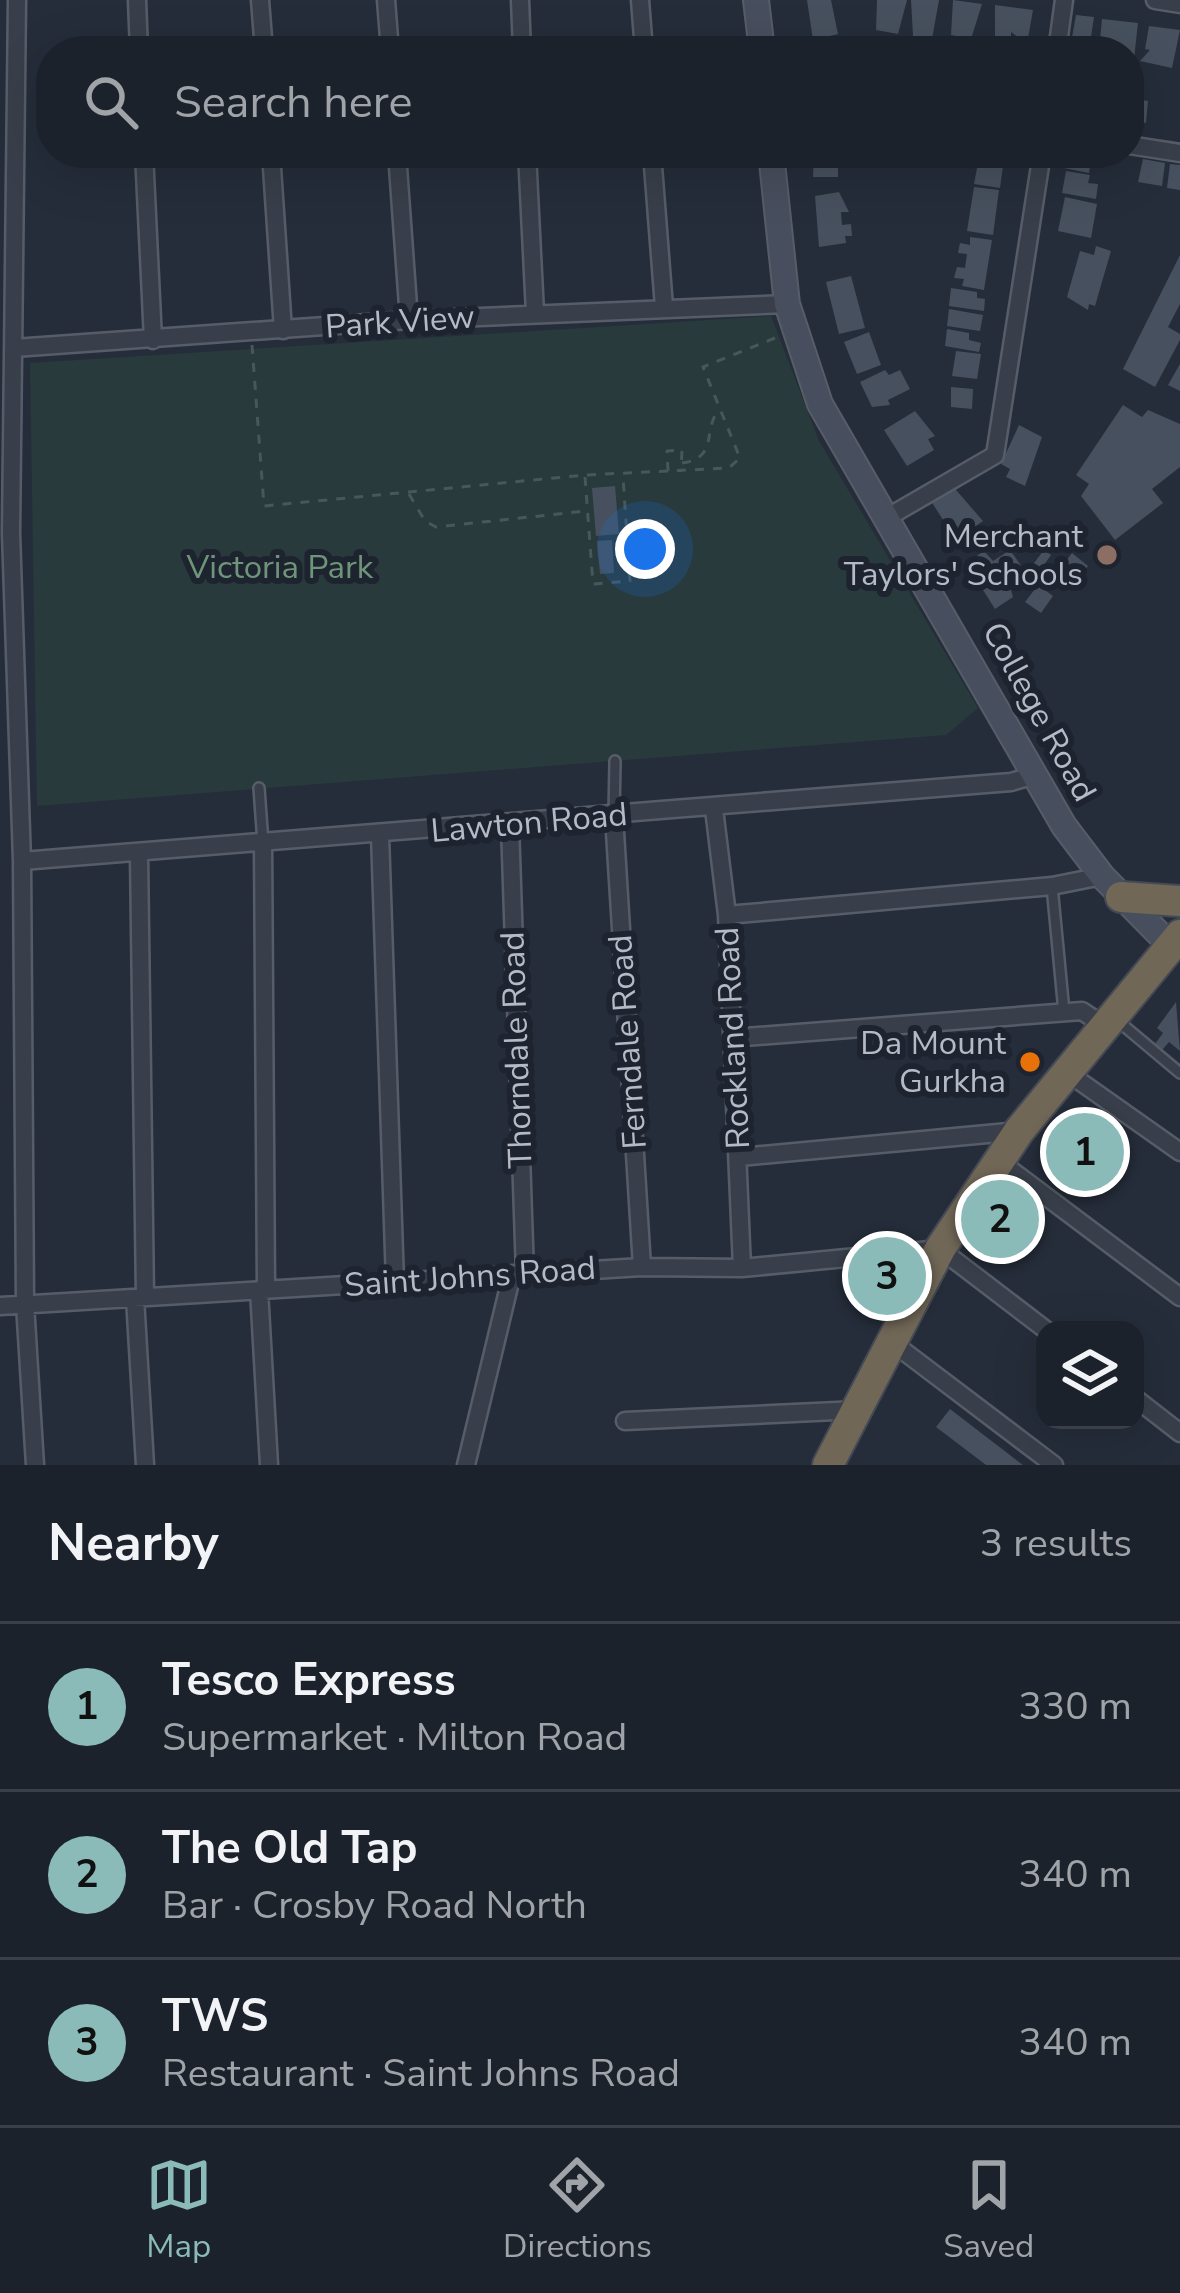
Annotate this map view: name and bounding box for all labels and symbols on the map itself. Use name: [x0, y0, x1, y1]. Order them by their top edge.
street label: Park View: [324, 294, 476, 350]
place label: Merchant Taylors' Schools: [844, 514, 1083, 597]
your location: [615, 519, 675, 579]
marker: Merchant Taylors' Schools: [1094, 542, 1120, 568]
park label: Victoria Park: [186, 545, 374, 590]
street label: College Road: [971, 614, 1107, 810]
street label: Lawton Road: [429, 792, 629, 854]
street label: Rockland Road: [705, 926, 761, 1150]
street label: Thorndale Road: [490, 931, 544, 1169]
street label: Ferndale Road: [598, 933, 658, 1151]
place label: Da Mount Gurkha: [860, 1021, 1006, 1104]
marker: Da Mount Gurkha: [1017, 1049, 1043, 1075]
pin: 1: [1046, 1107, 1124, 1197]
pin: 2: [961, 1174, 1039, 1264]
pin: 3: [848, 1231, 926, 1321]
street label: Saint Johns Road: [343, 1246, 597, 1308]

